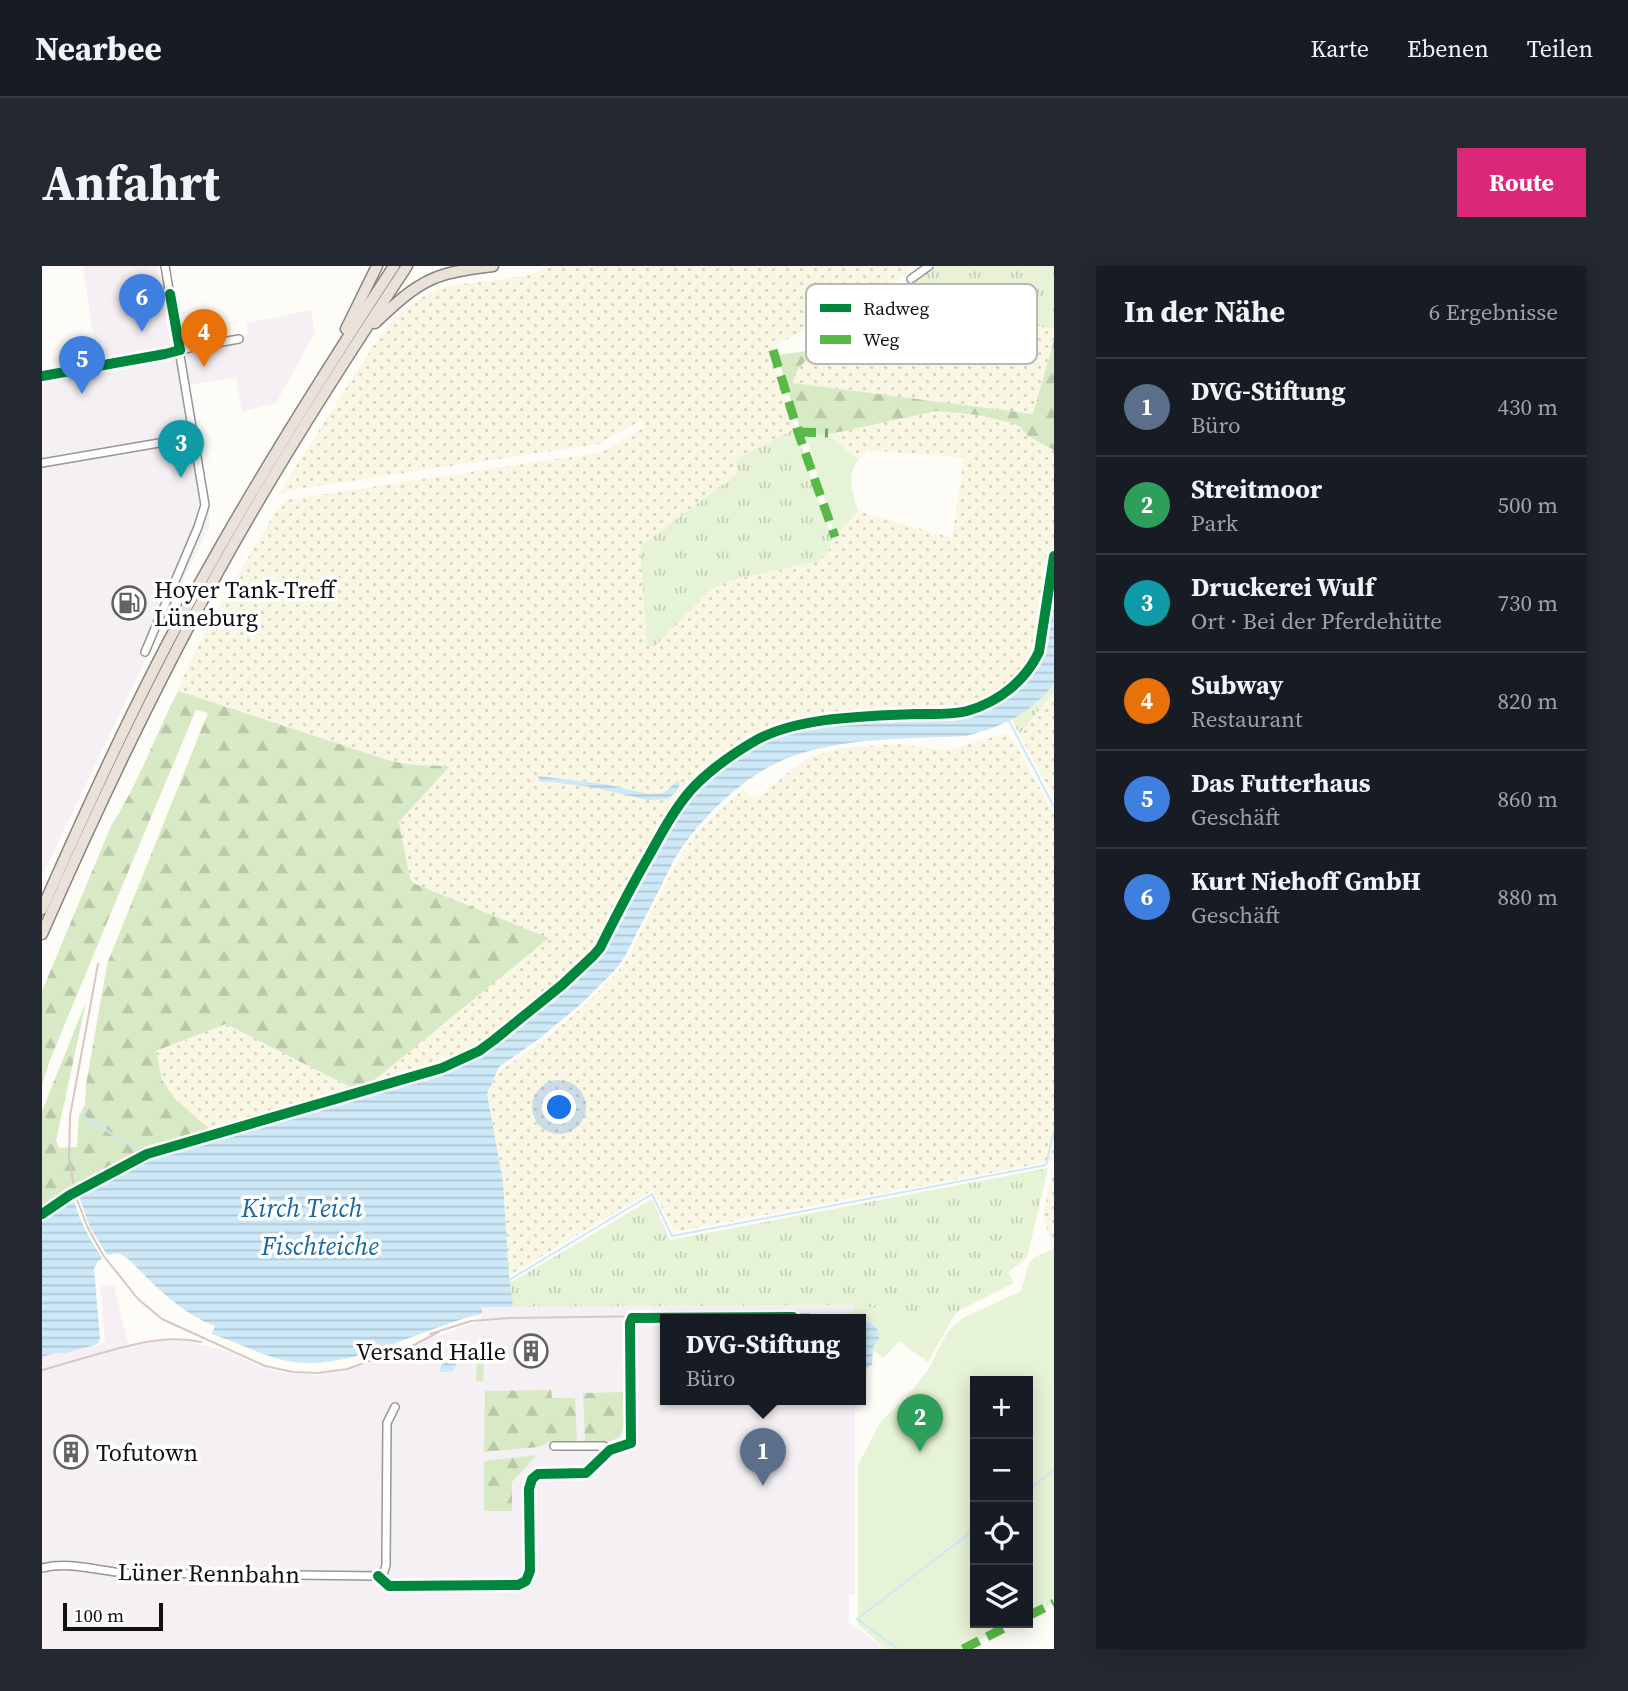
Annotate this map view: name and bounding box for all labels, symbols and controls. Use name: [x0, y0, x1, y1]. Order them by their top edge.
text: Nearbee: [35, 26, 162, 71]
text: Karte: [1310, 32, 1369, 65]
text: Ebenen: [1407, 32, 1489, 65]
text: Teilen: [1527, 32, 1593, 65]
button: Route: [1457, 148, 1586, 217]
text: Anfahrt: [42, 149, 220, 216]
pin: 6: [119, 274, 165, 332]
legend: [806, 284, 1037, 364]
text: In der Nähe: [1124, 291, 1285, 332]
text: Radweg: [863, 295, 929, 321]
text: 6 Ergebnisse: [1429, 296, 1558, 328]
pin: 4: [181, 309, 227, 367]
text: Weg: [863, 326, 900, 352]
pin: 5: [59, 336, 105, 394]
text: DVG-Stiftung: [1191, 373, 1346, 409]
text: 1: [1141, 391, 1153, 423]
text: 430 m: [1497, 391, 1558, 423]
text: Büro: [1191, 409, 1241, 441]
pin: 3: [158, 420, 204, 478]
text: Streitmoor: [1191, 471, 1322, 507]
text: 2: [1141, 489, 1153, 521]
text: 500 m: [1497, 489, 1558, 521]
text: Park: [1191, 507, 1238, 539]
text: Druckerei Wulf: [1191, 569, 1374, 605]
place label: Hoyer Tank-Treff Lüneburg: [154, 573, 338, 634]
fuel station icon: Hoyer Tank-Treff Lüneburg: [110, 584, 148, 622]
text: 3: [1141, 587, 1153, 619]
text: 730 m: [1497, 587, 1558, 619]
text: Ort · Bei der Pferdehütte: [1191, 605, 1442, 637]
text: Subway: [1191, 667, 1283, 703]
text: 4: [1141, 685, 1153, 717]
text: 820 m: [1497, 685, 1558, 717]
text: Restaurant: [1191, 703, 1302, 735]
text: Das Futterhaus: [1191, 765, 1371, 801]
text: 5: [1141, 783, 1153, 815]
text: 860 m: [1497, 783, 1558, 815]
text: Geschäft: [1191, 801, 1280, 833]
text: Kurt Niehoff GmbH: [1191, 863, 1421, 899]
text: 6: [1141, 881, 1153, 913]
text: 880 m: [1497, 881, 1558, 913]
text: Geschäft: [1191, 899, 1280, 931]
your location: [542, 1090, 576, 1124]
water label: Kirch Teich: [240, 1190, 363, 1226]
water label: Fischteiche: [260, 1228, 379, 1264]
popup: [660, 1314, 866, 1405]
text: DVG-Stiftung: [686, 1326, 840, 1362]
building icon: Versand Halle: [512, 1332, 550, 1370]
place label: Versand Halle: [356, 1335, 506, 1368]
text: Büro: [686, 1362, 735, 1394]
map controls: [970, 1376, 1033, 1628]
button: +: [970, 1376, 1033, 1439]
pin: 2: [897, 1394, 943, 1452]
pin: 1: [740, 1428, 786, 1486]
building icon: Tofutown: [52, 1433, 90, 1471]
place label: Tofutown: [96, 1436, 198, 1469]
button: −: [970, 1439, 1033, 1502]
button: locate: [970, 1502, 1033, 1565]
street label: Lüner Rennbahn: [118, 1555, 300, 1591]
button: layers: [970, 1565, 1033, 1628]
scale bar: [63, 1600, 163, 1632]
text: 100 m: [74, 1602, 124, 1628]

